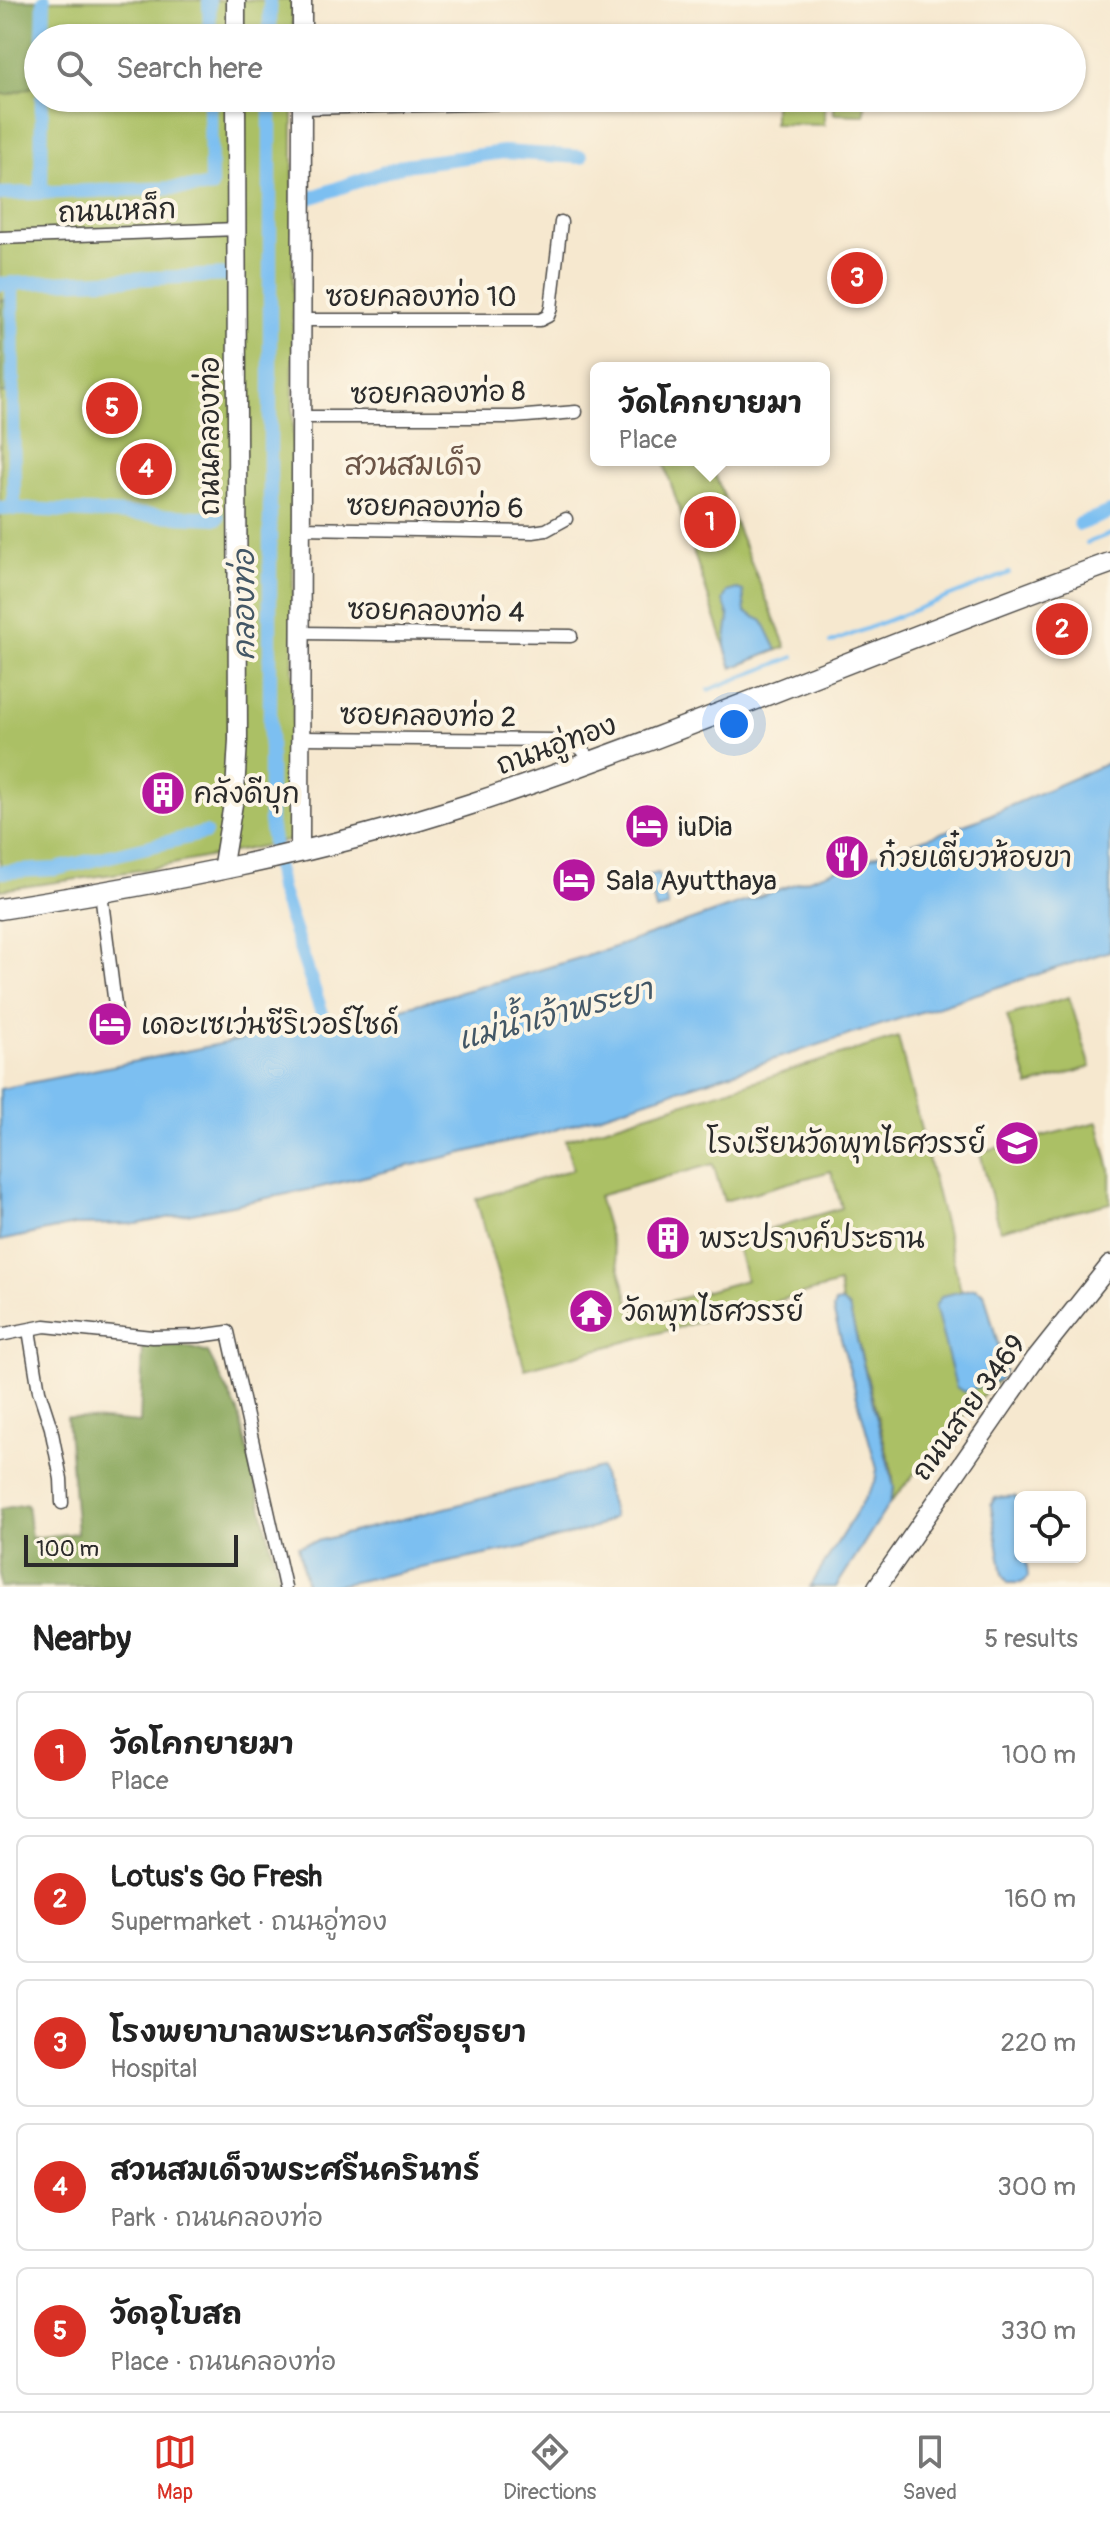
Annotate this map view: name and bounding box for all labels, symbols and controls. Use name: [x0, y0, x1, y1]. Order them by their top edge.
search box: [24, 24, 1086, 112]
icon: search: [52, 46, 96, 90]
text: Search here: [116, 50, 263, 87]
street label: ถนนเหล็ก: [57, 189, 177, 231]
pin: 3: [831, 248, 883, 308]
street label: ซอยคลองท่อ 10: [325, 278, 517, 315]
street label: ถนนคลองท่อ: [191, 356, 228, 516]
popup: [590, 362, 830, 466]
street label: ซอยคลองท่อ 8: [350, 372, 526, 413]
pin: 5: [86, 378, 138, 438]
text: วัดโคกยายมา: [618, 385, 802, 422]
text: Place: [618, 424, 677, 456]
pin: 4: [120, 439, 172, 499]
district label: สวนสมเด็จ: [344, 444, 482, 484]
street label: ซอยคลองท่อ 6: [346, 486, 524, 527]
pin: 1: [684, 492, 736, 552]
water label: คลองท่อ: [225, 548, 263, 660]
street label: ซอยคลองท่อ 4: [347, 590, 525, 631]
pin: 2: [1036, 599, 1088, 659]
street label: ซอยคลองท่อ 2: [339, 695, 517, 736]
your location: [714, 704, 754, 744]
street label: ถนนอู่ทอง: [491, 706, 622, 785]
building icon: คลังดีบุก: [139, 769, 187, 817]
place label: คลังดีบุก: [194, 776, 300, 814]
hotel icon: iuDia: [623, 802, 671, 850]
place label: iuDia: [678, 810, 733, 845]
place label: ก๋วยเตี๋ยวห้อยขา: [878, 830, 1072, 876]
restaurant icon: ก๋วยเตี๋ยวห้อยขา: [823, 833, 871, 881]
hotel icon: Sala Ayutthaya: [550, 856, 598, 904]
place label: Sala Ayutthaya: [605, 864, 777, 899]
water label: แม่น้ำเจ้าพระยา: [451, 961, 658, 1058]
hotel icon: เดอะเซเว่นซีริเวอร์ไซด์: [86, 1000, 134, 1048]
place label: เดอะเซเว่นซีริเวอร์ไซด์: [141, 1005, 399, 1043]
school or university icon: โรงเรียนวัดพุทไธศวรรย์: [993, 1119, 1041, 1167]
place label: โรงเรียนวัดพุทไธศวรรย์: [707, 1124, 986, 1164]
building icon: พระปรางค์ประธาน: [644, 1214, 692, 1262]
place label: พระปรางค์ประธาน: [699, 1219, 925, 1257]
temple icon: วัดพุทไธศวรรย์: [567, 1287, 615, 1335]
place label: วัดพุทไธศวรรย์: [622, 1292, 804, 1332]
street label: ถนนสาย 3469: [905, 1328, 1034, 1488]
map controls: [1014, 1491, 1086, 1563]
button: locate: [1014, 1491, 1086, 1563]
scale bar: [24, 1531, 238, 1567]
text: 100 m: [36, 1535, 99, 1563]
text: Nearby: [32, 1618, 131, 1661]
text: 5 results: [984, 1623, 1078, 1655]
text: วัดโคกยายมา: [110, 1726, 294, 1763]
text: 1: [55, 1739, 65, 1771]
text: 100 m: [1002, 1739, 1076, 1771]
text: Place: [110, 1765, 169, 1797]
text: Lotus's Go Fresh: [110, 1858, 322, 1895]
text: 2: [53, 1883, 67, 1915]
text: 160 m: [1004, 1883, 1076, 1915]
text: Supermarket · ถนนอู่ทอง: [110, 1906, 387, 1938]
text: โรงพยาบาลพระนครศรีอยุธยา: [110, 2014, 526, 2051]
text: 3: [53, 2027, 67, 2059]
text: 220 m: [1000, 2027, 1076, 2059]
text: Hospital: [110, 2053, 198, 2085]
text: สวนสมเด็จพระศรีนครินทร์: [110, 2152, 480, 2189]
text: 4: [52, 2171, 68, 2203]
text: 300 m: [997, 2171, 1076, 2203]
text: Park · ถนนคลองท่อ: [110, 2202, 323, 2234]
text: วัดอุโบสถ: [110, 2296, 242, 2333]
text: 5: [53, 2315, 67, 2347]
text: 330 m: [1000, 2315, 1076, 2347]
text: Place · ถนนคลองท่อ: [110, 2346, 336, 2378]
tab: Map: [153, 2430, 197, 2506]
tab: Directions: [503, 2430, 596, 2506]
tab: Saved: [902, 2430, 957, 2506]

